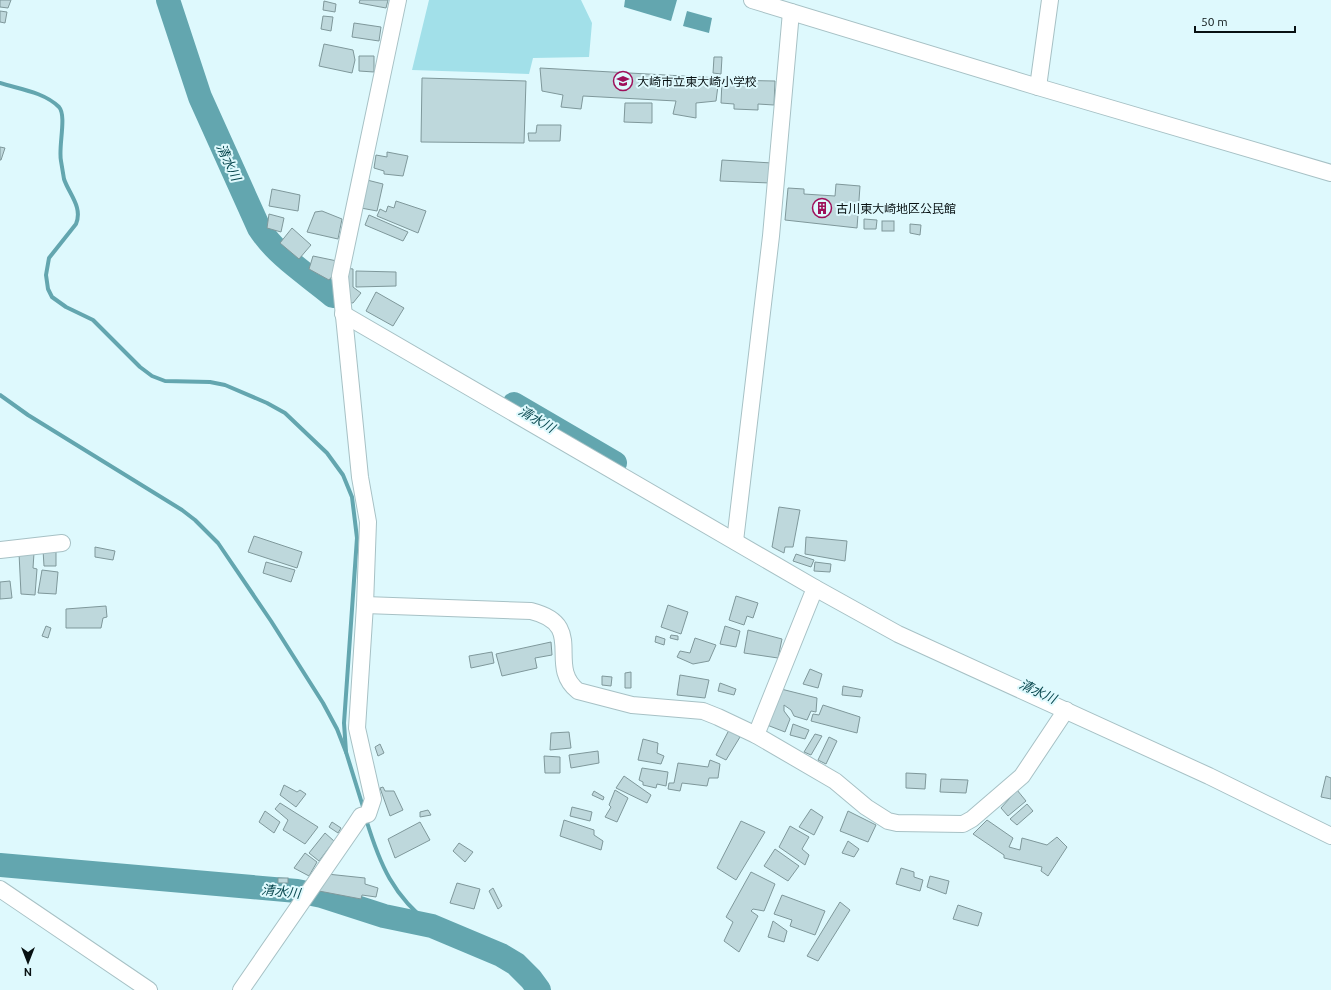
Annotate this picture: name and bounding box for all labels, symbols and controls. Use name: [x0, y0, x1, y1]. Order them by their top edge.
scale bar: [1195, 8, 1295, 34]
text: 50 m: [1201, 15, 1228, 28]
school or university icon: 大崎市立東大崎小学校: [612, 70, 634, 92]
place label: 大崎市立東大崎小学校: [637, 75, 757, 88]
water label: 清水川: [214, 141, 244, 184]
building icon: 古川東大崎地区公民館: [811, 197, 833, 219]
place label: 古川東大崎地区公民館: [836, 202, 956, 215]
water label: 清水川: [517, 403, 559, 436]
water label: 清水川: [1017, 676, 1060, 706]
water label: 清水川: [261, 882, 303, 900]
north arrow: [8, 942, 48, 982]
text: N: [24, 966, 32, 978]

